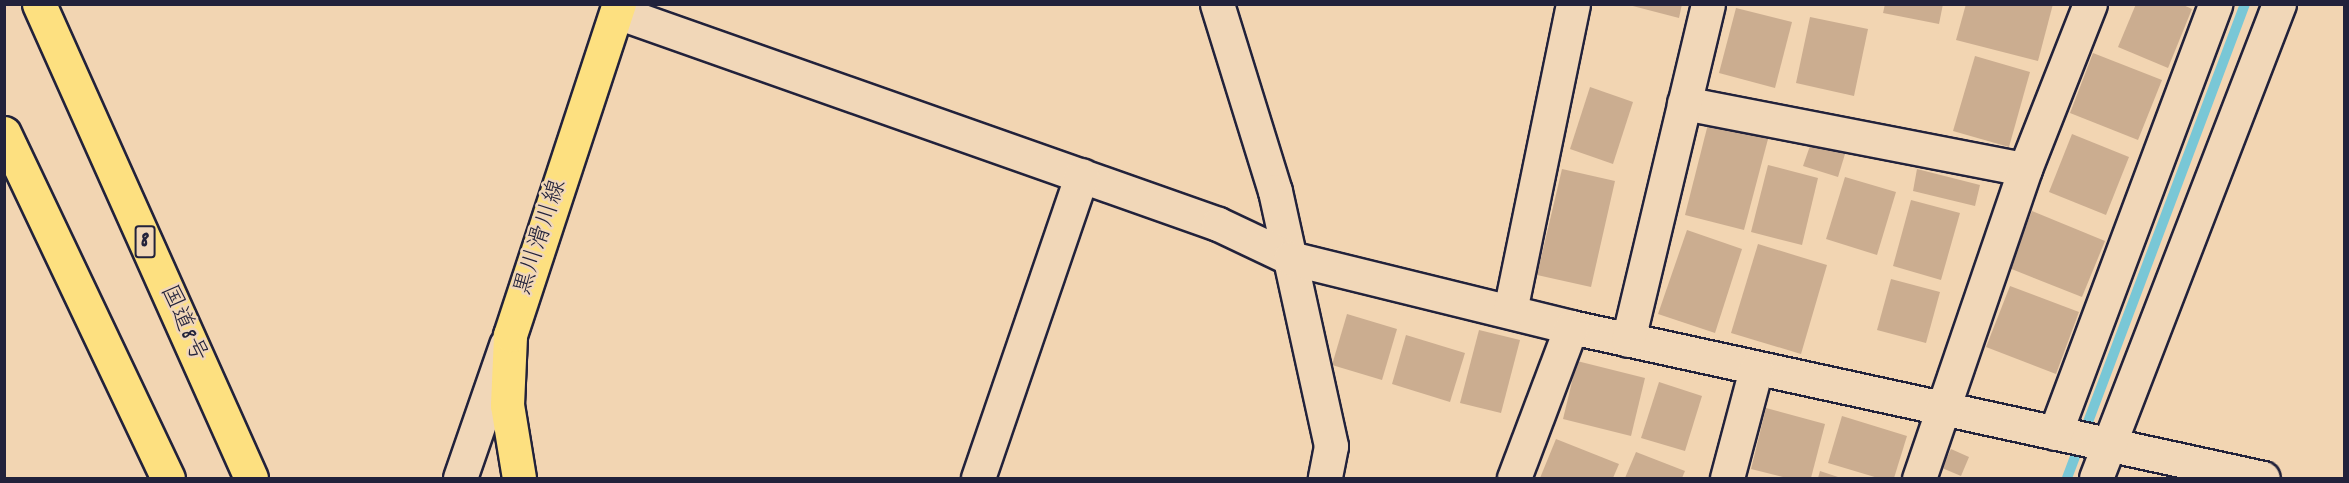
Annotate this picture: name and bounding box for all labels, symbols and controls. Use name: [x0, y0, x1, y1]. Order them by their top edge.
street label: 黒川滑川線: [510, 176, 574, 300]
road number: 8: [134, 223, 156, 261]
street label: 国道8号: [152, 281, 212, 367]

